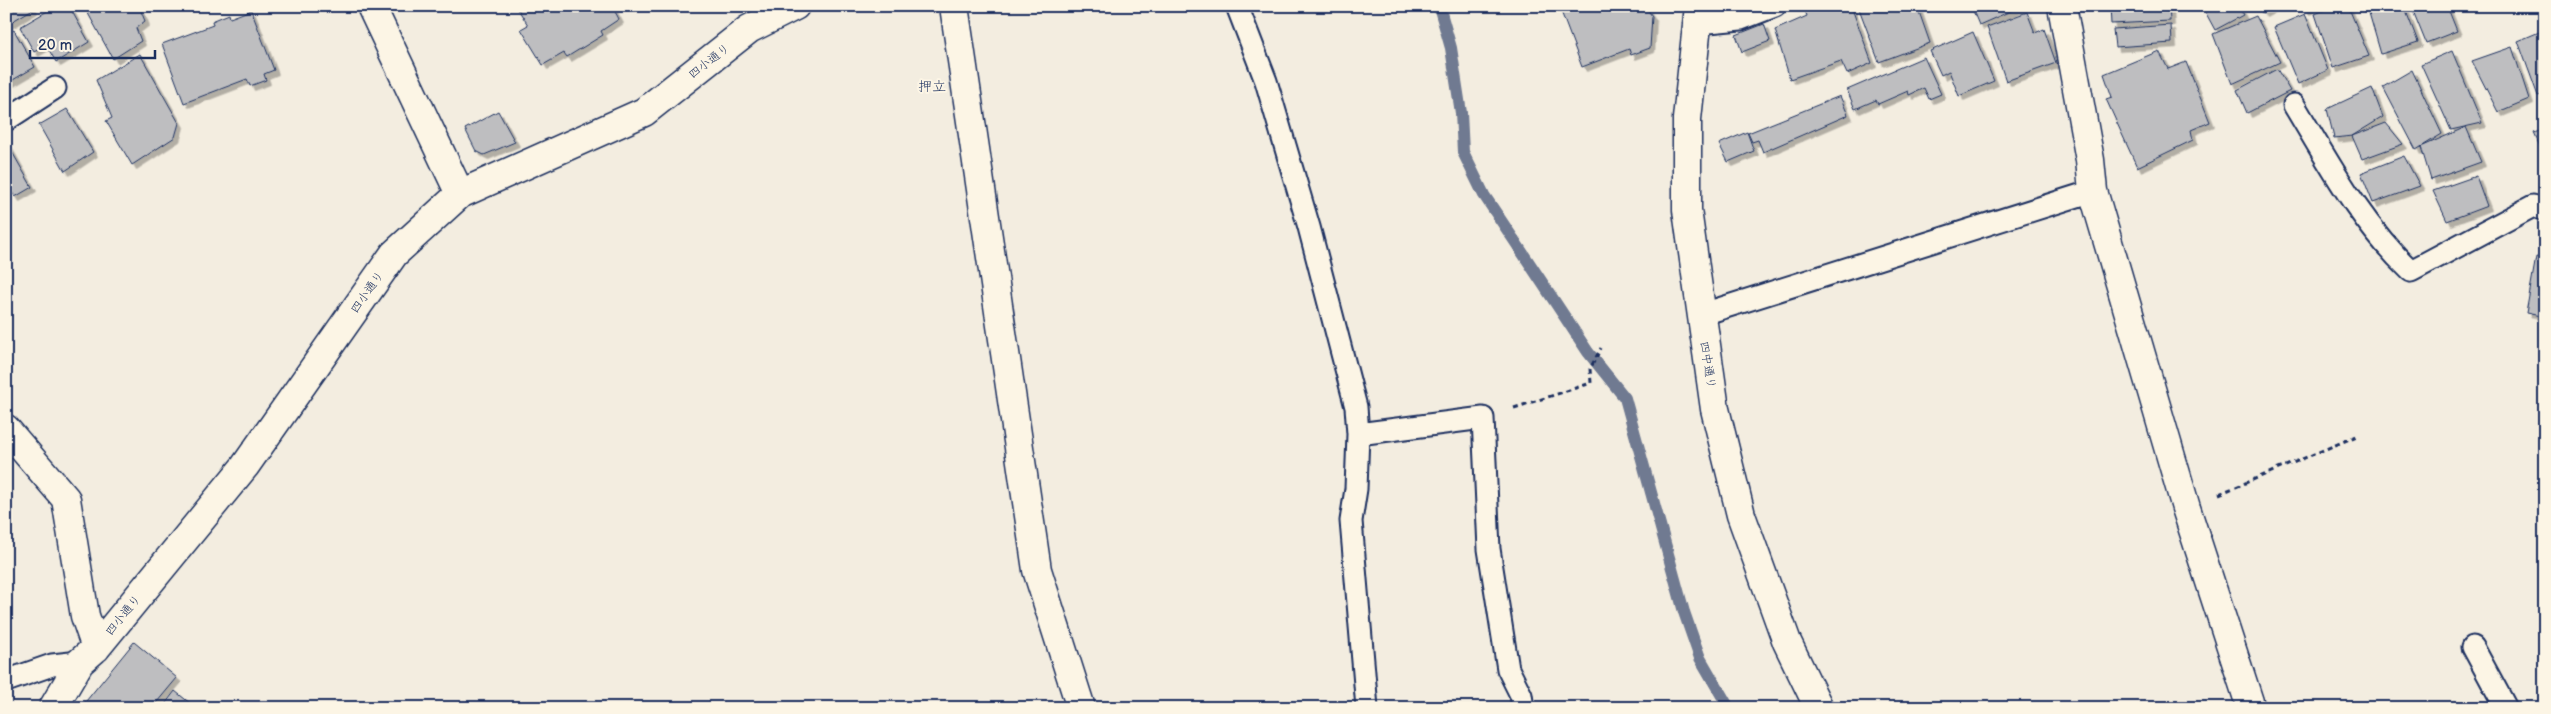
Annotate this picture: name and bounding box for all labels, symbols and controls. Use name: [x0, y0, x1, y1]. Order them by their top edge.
scale bar: [30, 28, 155, 60]
text: 20 m: [38, 36, 72, 55]
street label: 四小通り: [686, 41, 733, 82]
district label: 押立: [918, 78, 946, 95]
street label: 四小通り: [347, 268, 387, 316]
street label: 四中通り: [1696, 340, 1719, 390]
street label: 四小通り: [102, 592, 144, 639]

